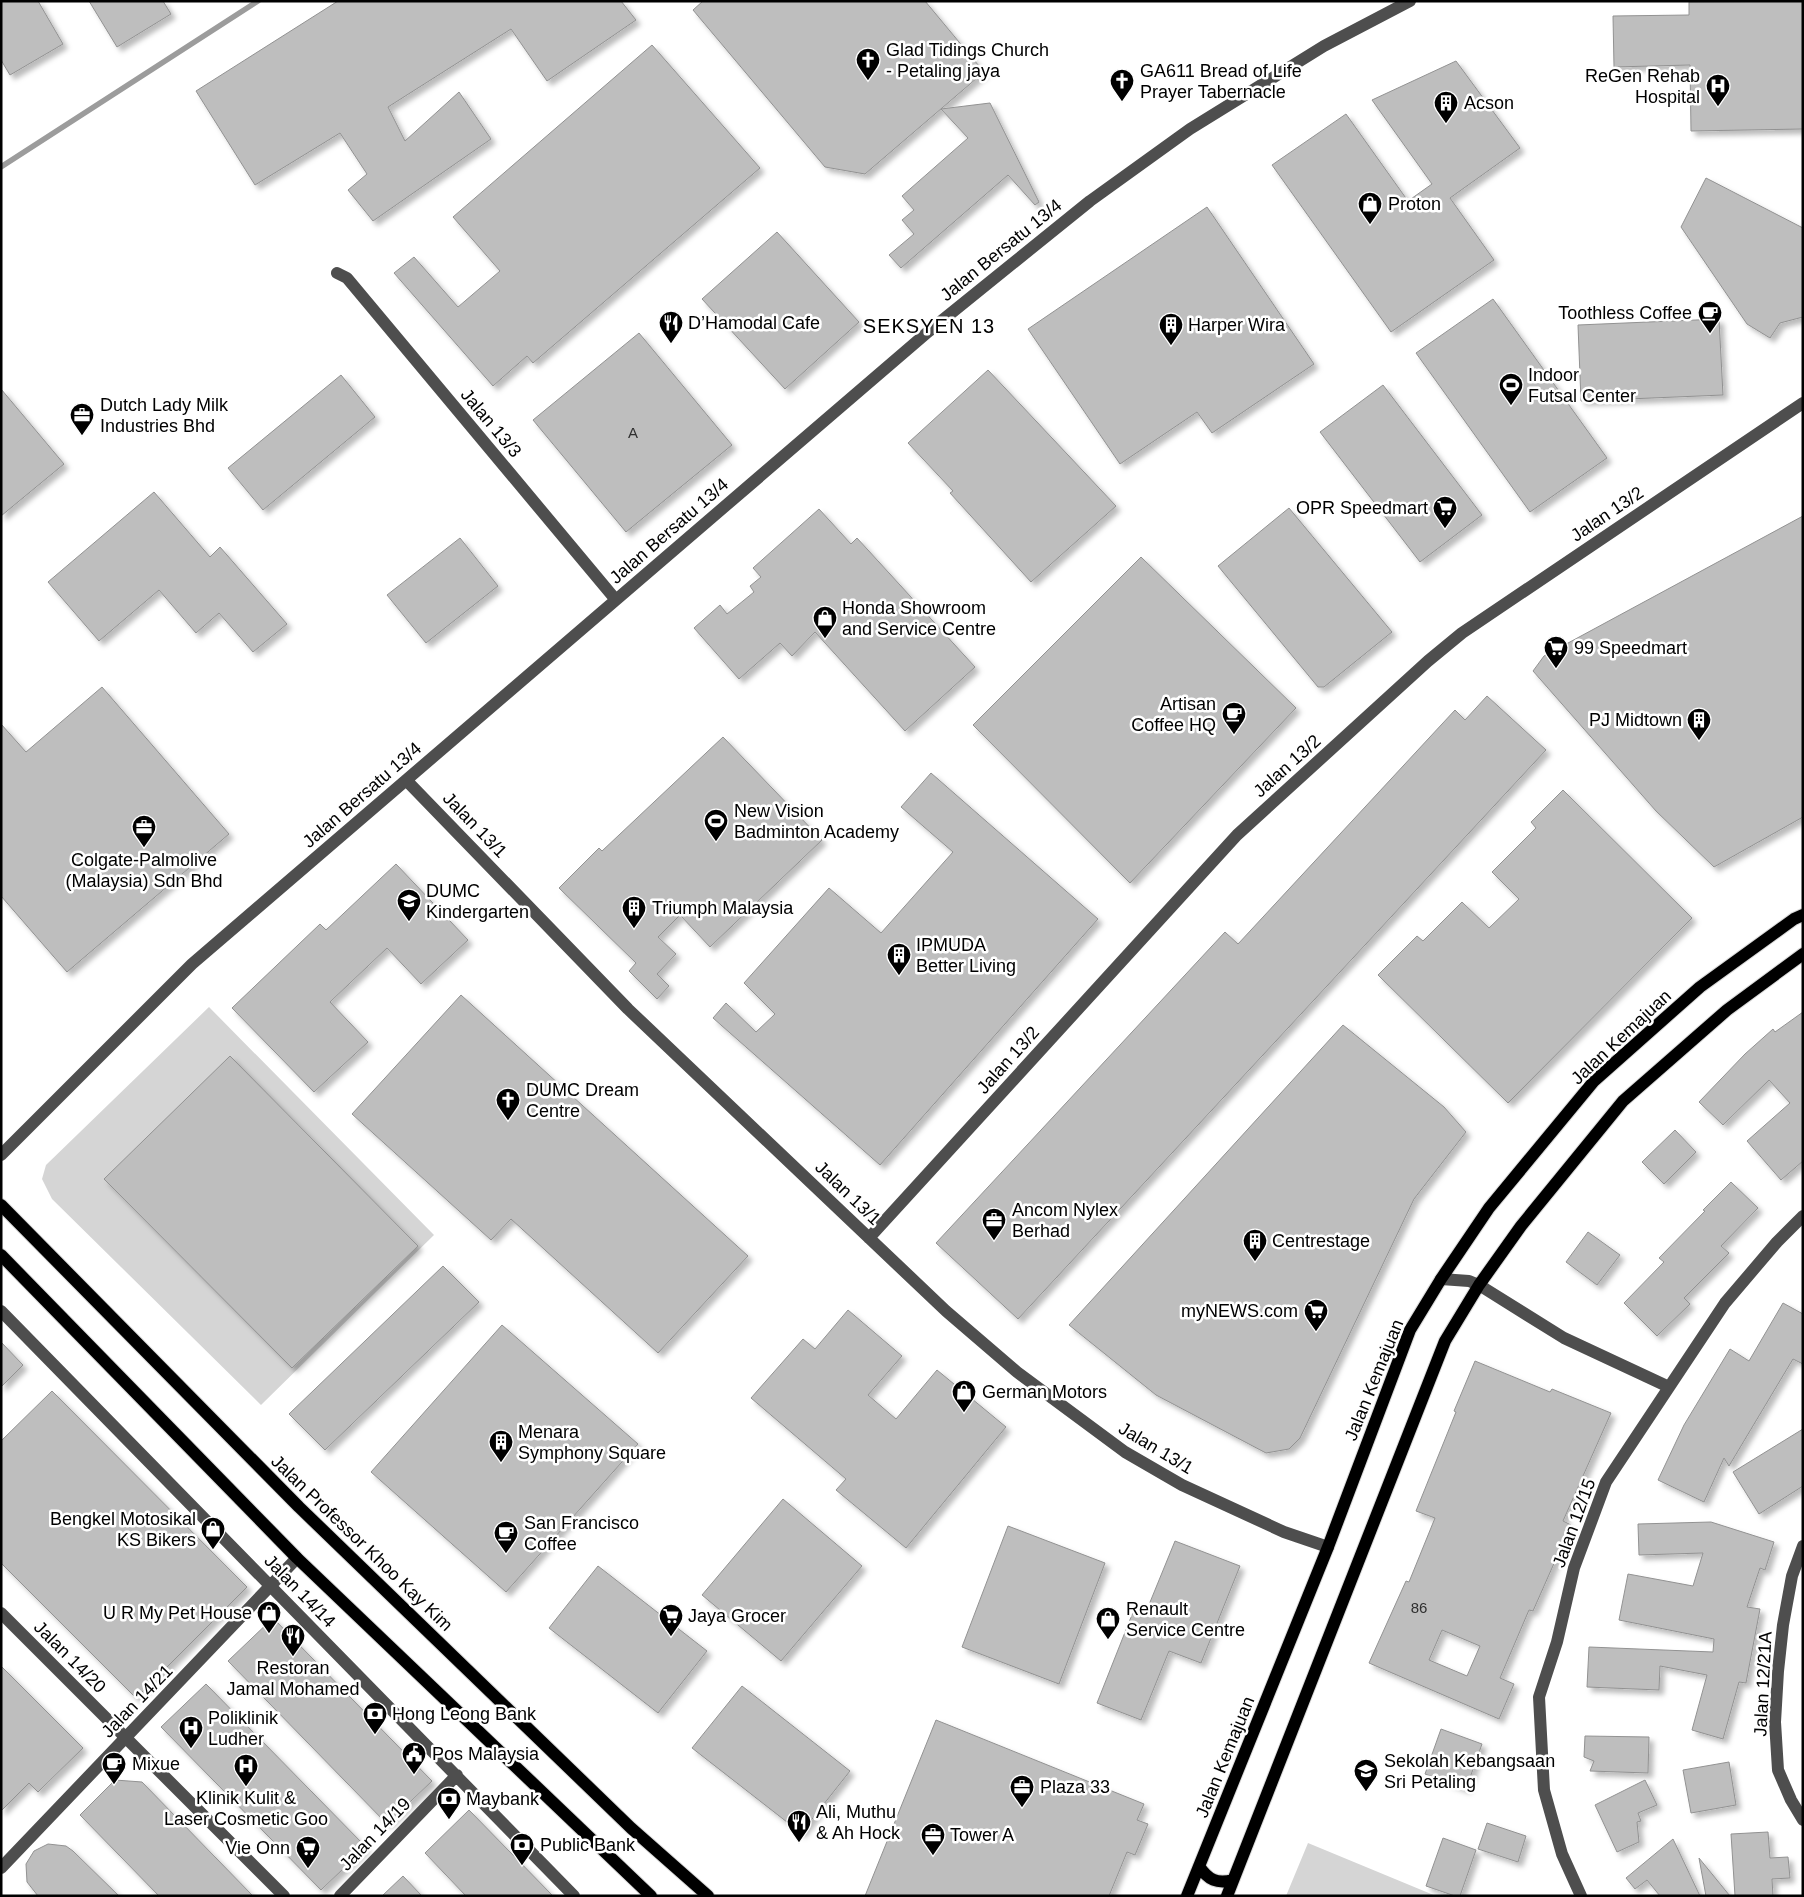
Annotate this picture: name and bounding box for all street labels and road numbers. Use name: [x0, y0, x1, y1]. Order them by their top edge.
street label: Jalan Bersatu 13/4: [936, 195, 1066, 305]
street label: Jalan 13/3: [457, 385, 525, 461]
street label: Jalan Bersatu 13/4: [606, 474, 732, 588]
street label: Jalan 13/2: [1567, 482, 1647, 546]
street label: Jalan 13/2: [1249, 731, 1325, 801]
street label: Jalan Bersatu 13/4: [299, 738, 425, 852]
street label: Jalan 13/1: [439, 788, 511, 862]
street label: Jalan Kemajuan: [1567, 986, 1675, 1088]
street label: Jalan 13/2: [973, 1022, 1043, 1098]
street label: Jalan 13/1: [811, 1157, 885, 1229]
street label: Jalan Kemajuan: [1341, 1316, 1407, 1444]
street label: Jalan 13/1: [1115, 1418, 1197, 1478]
street label: Jalan Professor Khoo Kay Kim: [267, 1451, 457, 1635]
street label: Jalan 12/15: [1549, 1476, 1599, 1570]
street label: Jalan 14/14: [260, 1551, 340, 1631]
street label: Jalan 14/20: [30, 1617, 110, 1697]
street label: Jalan 12/21A: [1750, 1631, 1776, 1737]
street label: Jalan 14/21: [97, 1661, 177, 1741]
street label: Jalan Kemajuan: [1192, 1693, 1258, 1821]
street label: Jalan 14/19: [335, 1794, 415, 1874]

